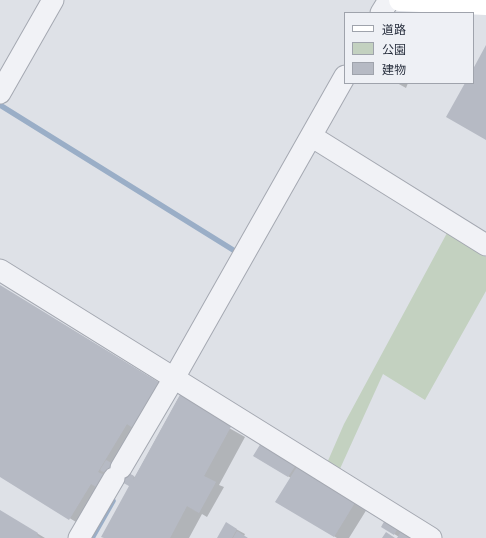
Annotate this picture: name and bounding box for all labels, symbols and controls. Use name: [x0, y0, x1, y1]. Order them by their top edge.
legend: [344, 12, 474, 84]
text: 道路: [382, 22, 406, 36]
text: 公園: [382, 42, 406, 56]
text: 建物: [382, 62, 406, 76]

